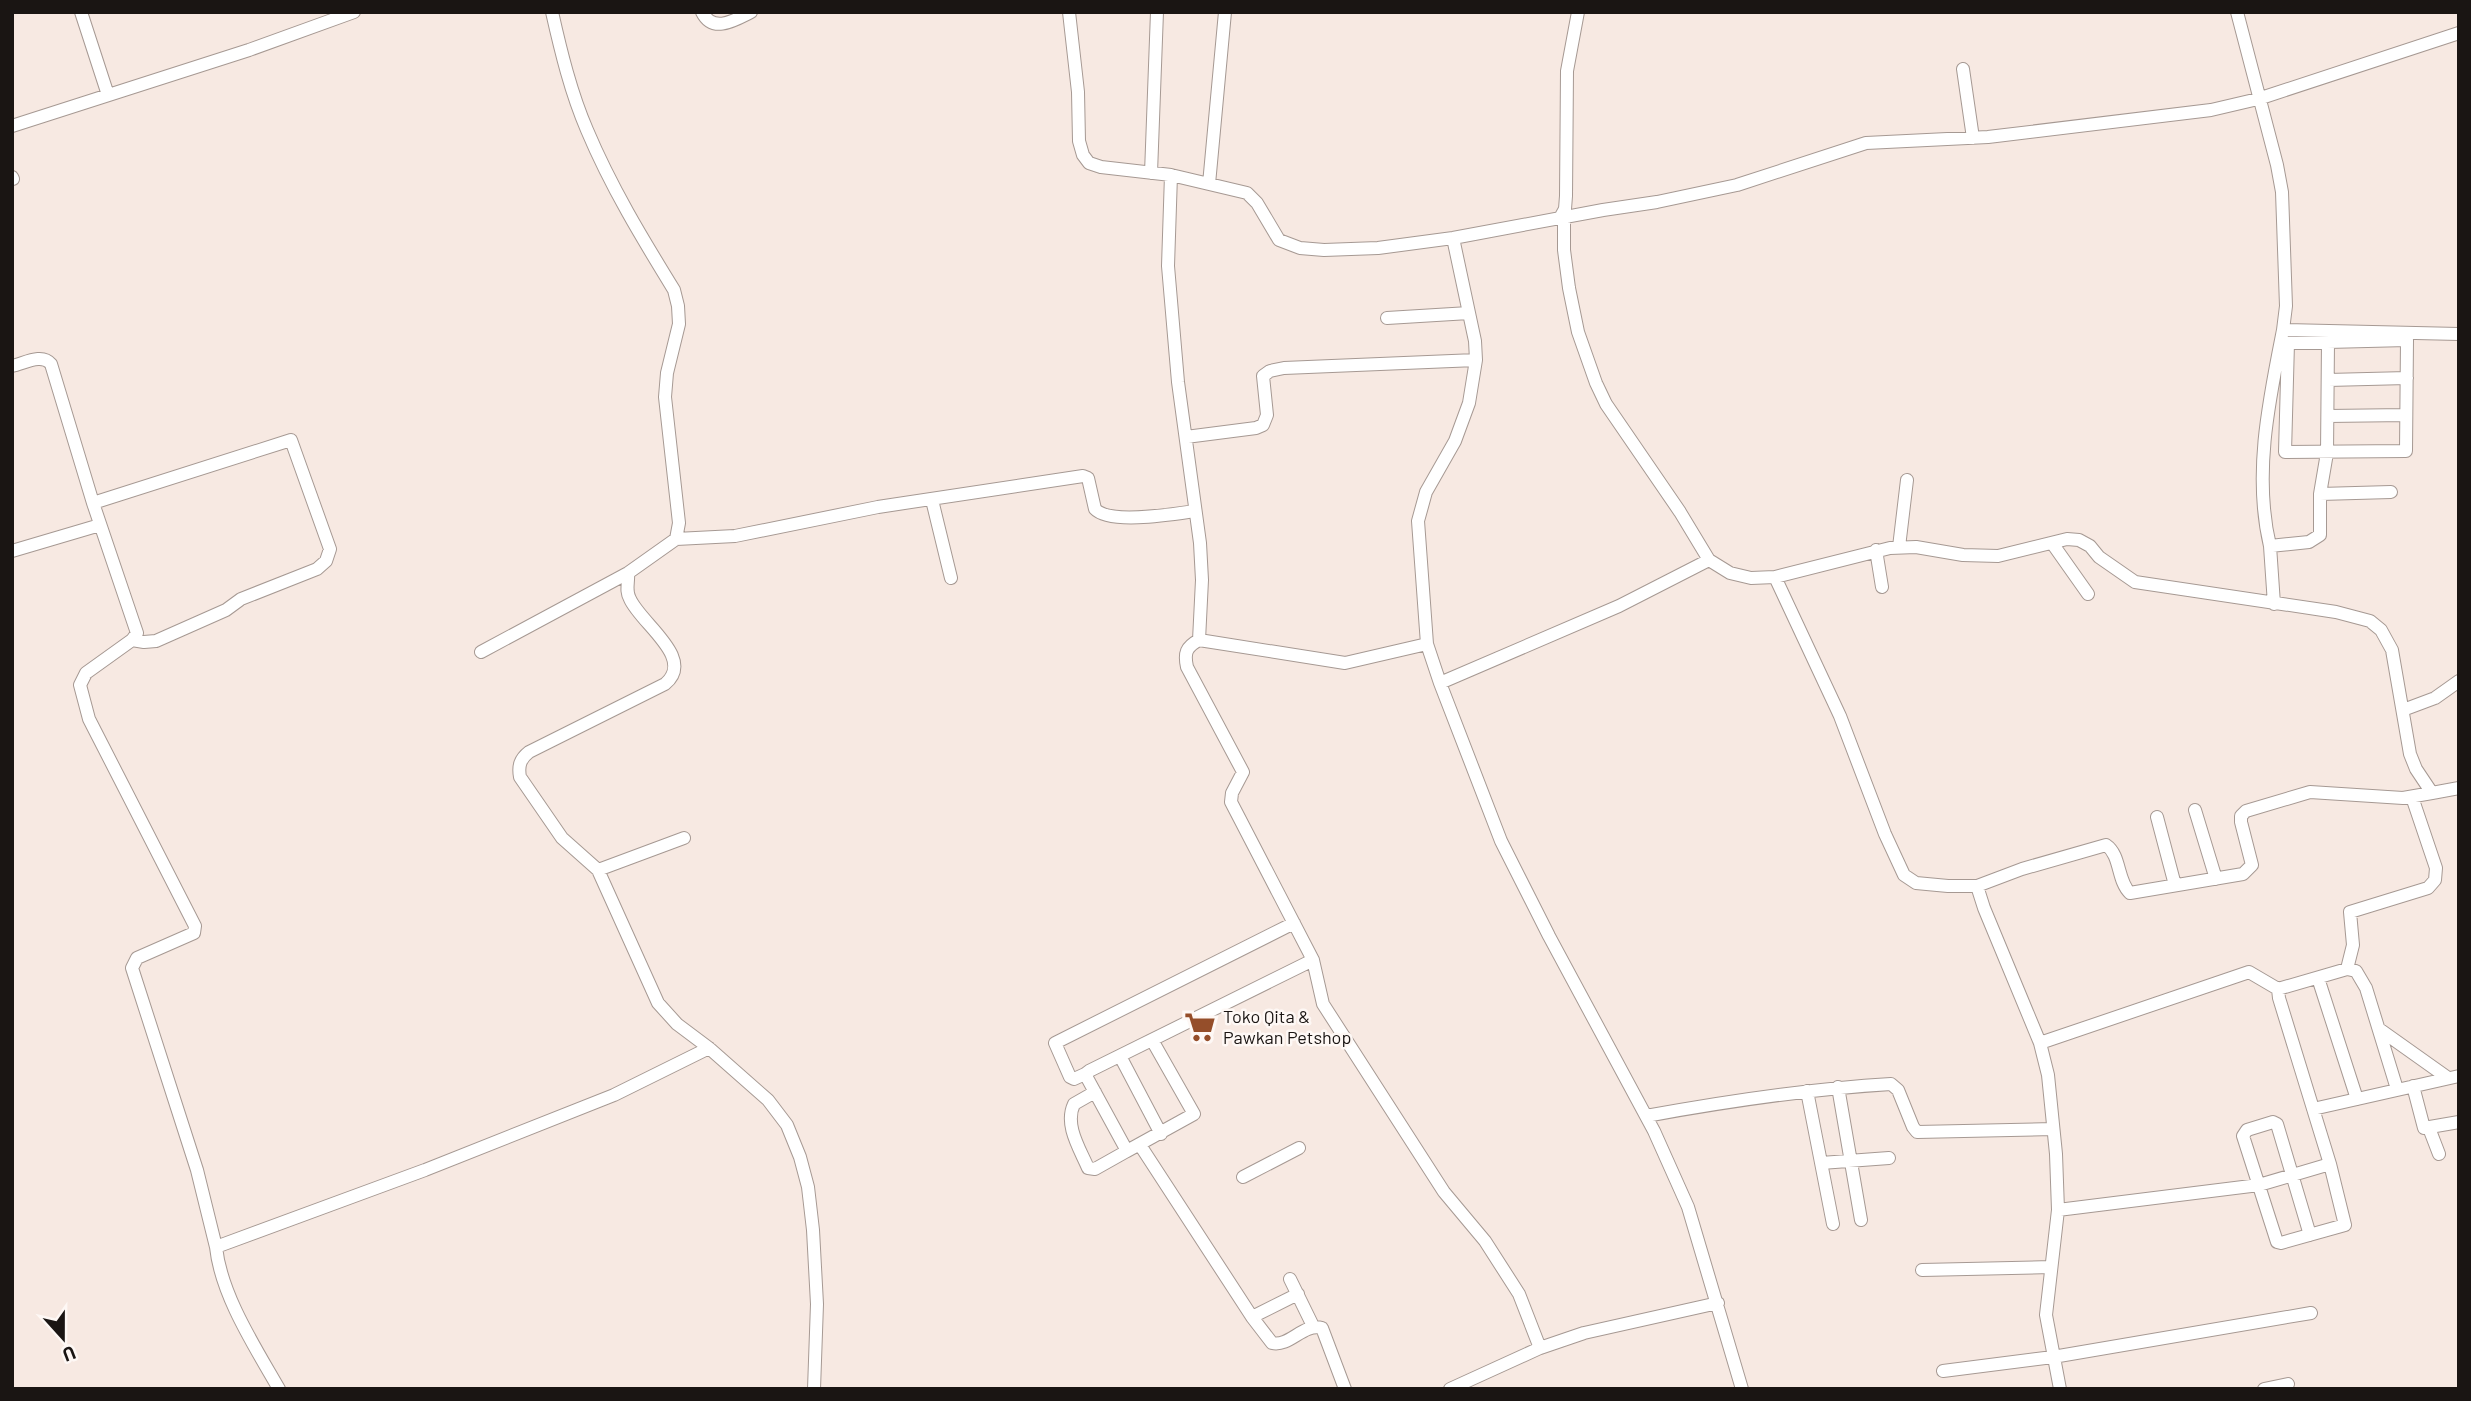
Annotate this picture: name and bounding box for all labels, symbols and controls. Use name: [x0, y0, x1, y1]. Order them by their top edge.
place label: Toko Qita & Pawkan Petshop: [1223, 1005, 1351, 1048]
supermarket icon: Toko Qita & Pawkan Petshop: [1183, 1010, 1217, 1044]
north arrow: [28, 1303, 98, 1373]
text: U: [60, 1341, 79, 1367]

